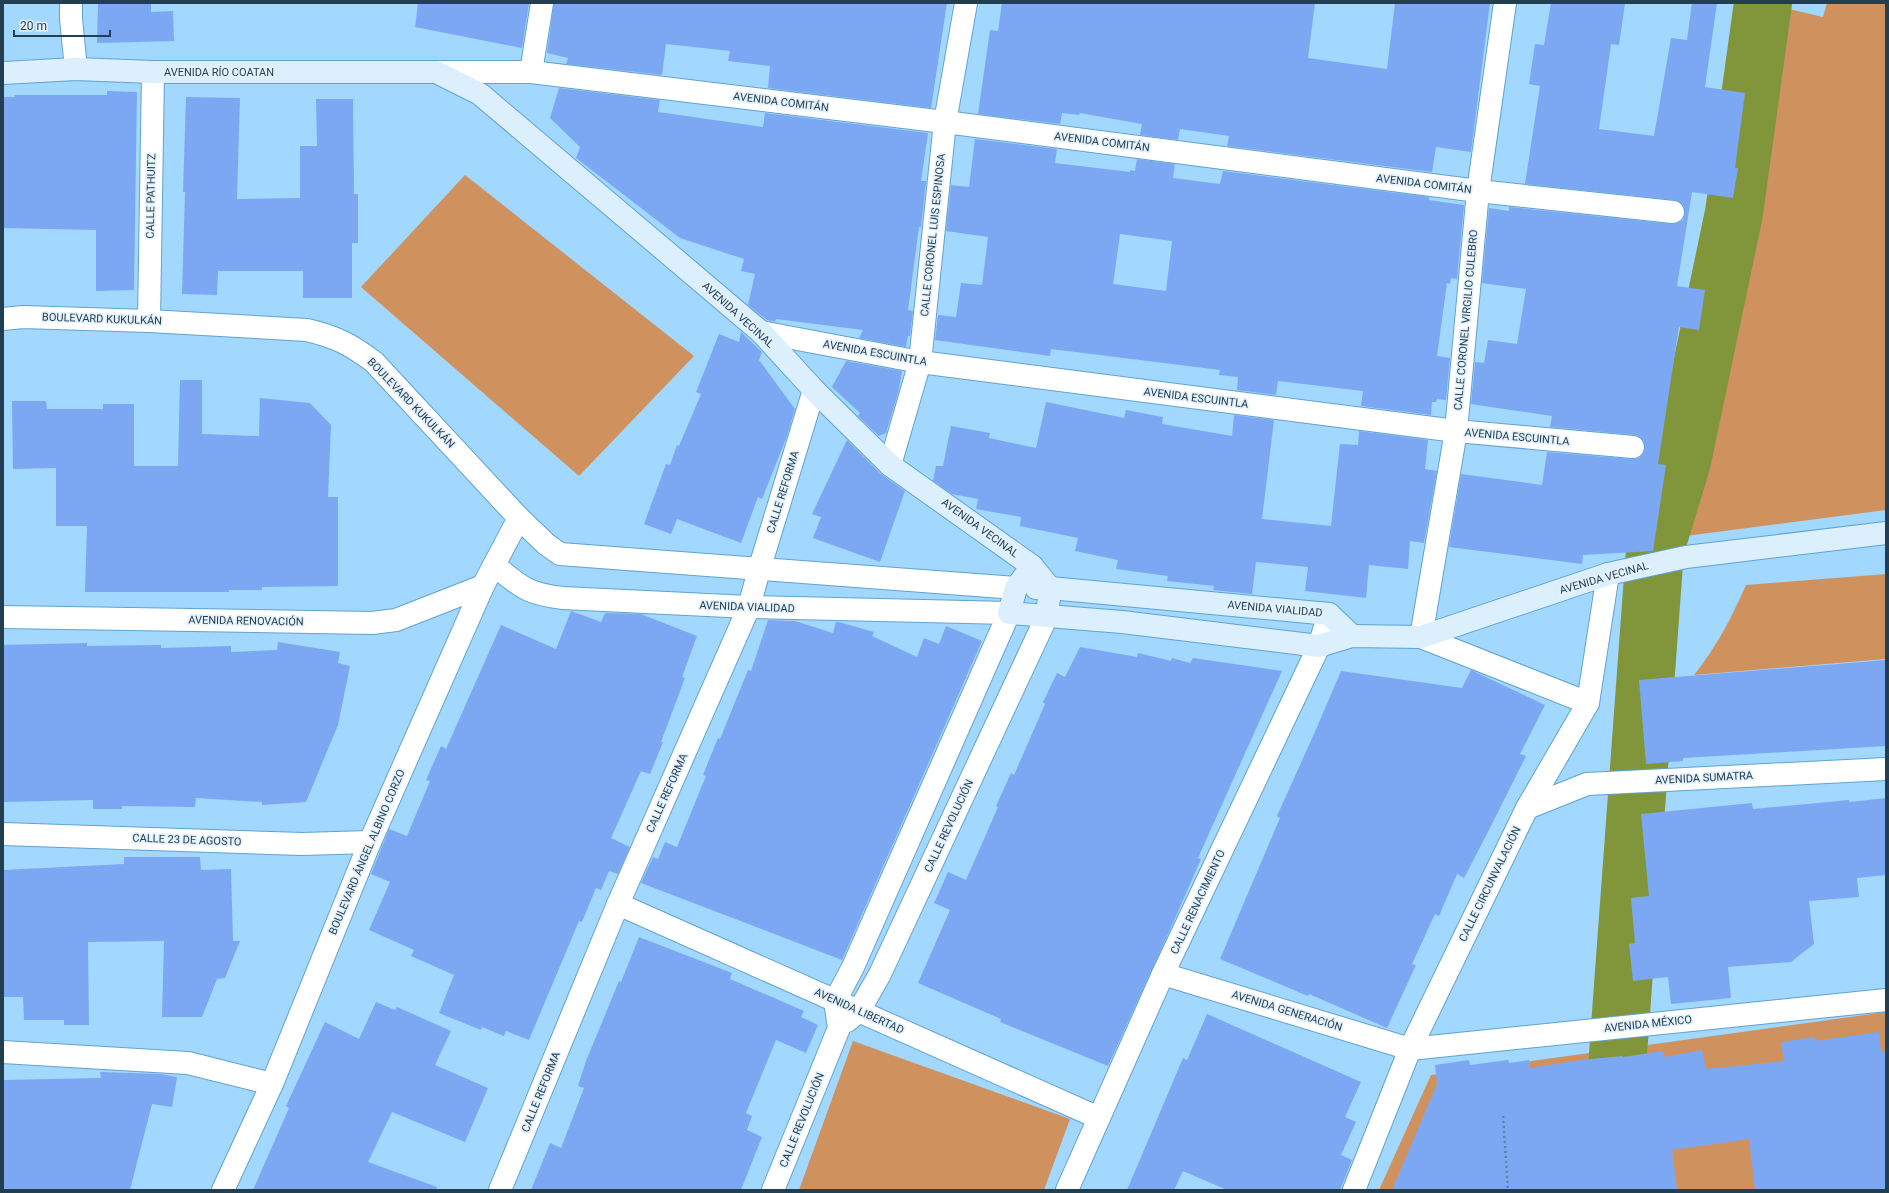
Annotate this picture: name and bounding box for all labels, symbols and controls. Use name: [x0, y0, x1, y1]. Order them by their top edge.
scale bar: [14, 12, 110, 38]
text: 20 m: [20, 19, 47, 33]
street label: AVENIDA RÍO COATAN: [164, 66, 274, 79]
street label: AVENIDA COMITÁN: [732, 90, 830, 114]
street label: AVENIDA COMITÁN: [1053, 130, 1151, 154]
street label: CALLE CORONEL LUIS ESPINOSA: [918, 152, 948, 317]
street label: CALLE PATHUITZ: [144, 153, 158, 239]
street label: AVENIDA COMITÁN: [1375, 172, 1473, 196]
street label: CALLE CORONEL VIRGILIO CULEBRO: [1452, 229, 1480, 411]
street label: AVENIDA VECINAL: [699, 279, 777, 351]
street label: BOULEVARD KUKULKÁN: [42, 310, 162, 328]
street label: AVENIDA ESCUINTLA: [822, 337, 929, 369]
street label: BOULEVARD KUKULKÁN: [365, 355, 457, 451]
street label: AVENIDA ESCUINTLA: [1143, 385, 1250, 411]
street label: AVENIDA ESCUINTLA: [1464, 426, 1571, 448]
street label: CALLE REFORMA: [764, 448, 802, 535]
street label: AVENIDA VECINAL: [939, 496, 1021, 560]
street label: AVENIDA VECINAL: [1558, 559, 1650, 597]
street label: AVENIDA VIALIDAD: [1227, 598, 1323, 620]
street label: AVENIDA VIALIDAD: [699, 599, 795, 615]
street label: AVENIDA RENOVACIÓN: [188, 613, 304, 629]
street label: CALLE REFORMA: [644, 751, 691, 835]
street label: BOULEVARD ÁNGEL ALBINO CORZO: [326, 767, 408, 937]
street label: AVENIDA SUMATRA: [1655, 769, 1754, 787]
street label: CALLE REVOLUCIÓN: [922, 777, 976, 875]
street label: CALLE CIRCUNVALACIÓN: [1456, 824, 1524, 944]
street label: CALLE 23 DE AGOSTO: [132, 832, 242, 848]
street label: CALLE RENACIMIENTO: [1168, 848, 1228, 956]
street label: AVENIDA LIBERTAD: [812, 985, 906, 1037]
street label: AVENIDA GENERACIÓN: [1230, 988, 1344, 1034]
street label: AVENIDA MÉXICO: [1603, 1013, 1693, 1035]
street label: CALLE REFORMA: [519, 1049, 563, 1134]
street label: CALLE REVOLUCIÓN: [777, 1071, 827, 1169]

